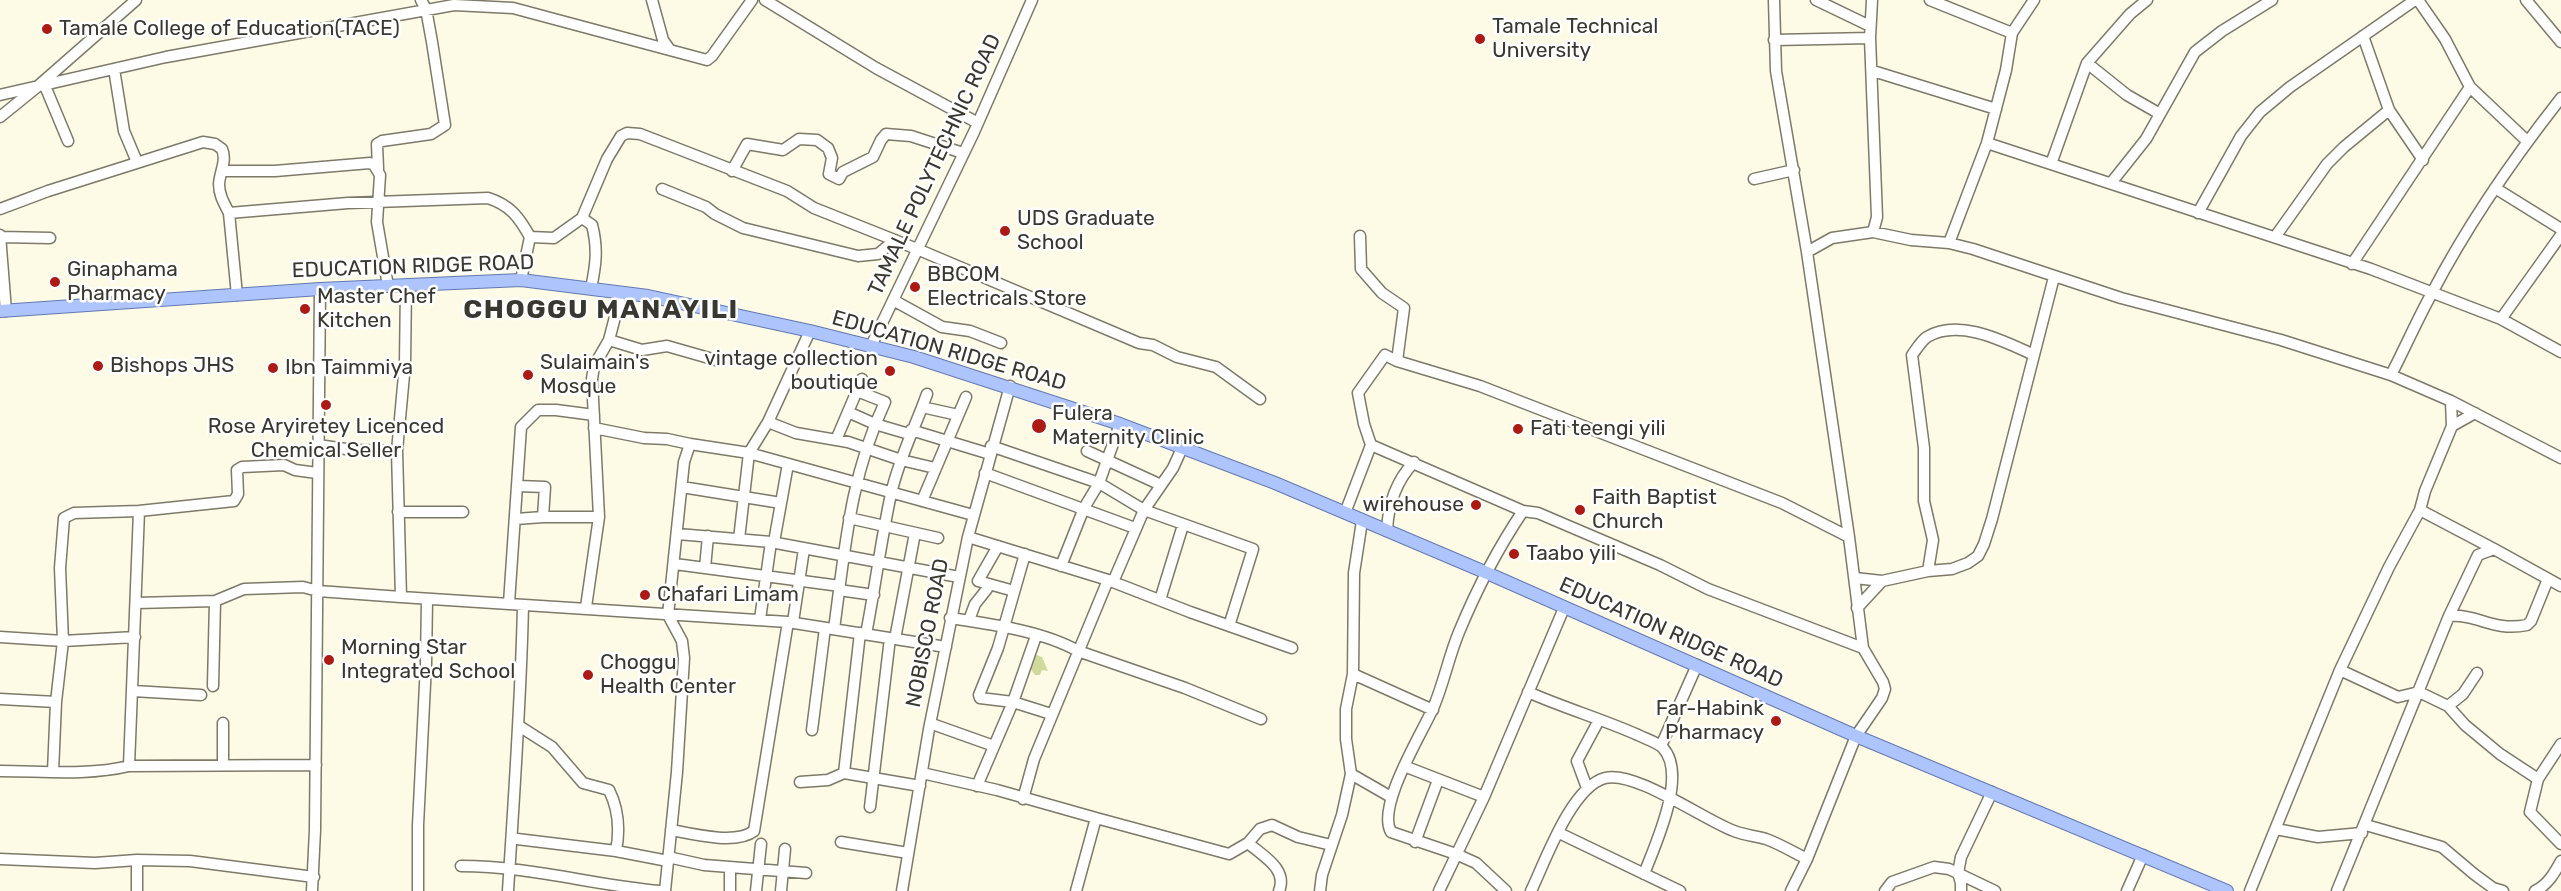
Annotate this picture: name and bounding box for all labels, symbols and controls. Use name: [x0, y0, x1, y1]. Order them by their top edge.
place label: Tamale Technical University: [1492, 14, 1658, 64]
place label: Tamale College of Education(TACE): [59, 16, 400, 42]
marker: Tamale College of Education(TACE): [40, 22, 54, 36]
street label: TAMALE POLYTECHNIC ROAD: [863, 30, 1007, 300]
marker: Tamale Technical University: [1473, 32, 1487, 46]
place label: UDS Graduate School: [1017, 206, 1155, 256]
marker: UDS Graduate School: [998, 224, 1012, 238]
street label: EDUCATION RIDGE ROAD: [291, 250, 535, 284]
place label: Ginaphama Pharmacy: [67, 257, 178, 307]
place label: BBCOM Electricals Store: [927, 262, 1086, 312]
marker: Ginaphama Pharmacy: [48, 275, 62, 289]
marker: BBCOM Electricals Store: [908, 280, 922, 294]
place label: Master Chef Kitchen: [317, 284, 436, 334]
district label: CHOGGU MANAYILI: [463, 294, 739, 326]
marker: Master Chef Kitchen: [298, 302, 312, 316]
street label: EDUCATION RIDGE ROAD: [829, 305, 1069, 397]
place label: vintage collection boutique: [704, 346, 878, 396]
place label: Sulaimain's Mosque: [540, 350, 650, 400]
place label: Bishops JHS: [110, 353, 234, 379]
place label: Ibn Taimmiya: [285, 355, 413, 381]
marker: Bishops JHS: [91, 359, 105, 373]
marker: Ibn Taimmiya: [266, 361, 280, 375]
marker: vintage collection boutique: [883, 364, 897, 378]
marker: Sulaimain's Mosque: [521, 368, 535, 382]
marker: Rose Aryiretey Licenced Chemical Seller: [319, 398, 333, 412]
place label: Fulera Maternity Clinic: [1052, 401, 1204, 451]
place label: Rose Aryiretey Licenced Chemical Seller: [208, 414, 444, 464]
place label: Fati teengi yili: [1530, 416, 1666, 442]
marker: Fulera Maternity Clinic: [1030, 417, 1048, 435]
marker: Fati teengi yili: [1511, 422, 1525, 436]
place label: Faith Baptist Church: [1592, 485, 1717, 535]
place label: wirehouse: [1363, 492, 1464, 518]
marker: wirehouse: [1469, 498, 1483, 512]
marker: Faith Baptist Church: [1573, 503, 1587, 517]
place label: Taabo yili: [1526, 541, 1616, 567]
marker: Taabo yili: [1507, 547, 1521, 561]
street label: NOBISCO ROAD: [901, 556, 955, 710]
street label: EDUCATION RIDGE ROAD: [1555, 572, 1787, 694]
place label: Chafari Limam: [657, 582, 799, 608]
marker: Chafari Limam: [638, 588, 652, 602]
place label: Morning Star Integrated School: [341, 635, 515, 685]
place label: Choggu Health Center: [600, 650, 736, 700]
marker: Morning Star Integrated School: [322, 653, 336, 667]
marker: Choggu Health Center: [581, 668, 595, 682]
place label: Far-Habink Pharmacy: [1656, 696, 1764, 746]
marker: Far-Habink Pharmacy: [1769, 714, 1783, 728]

